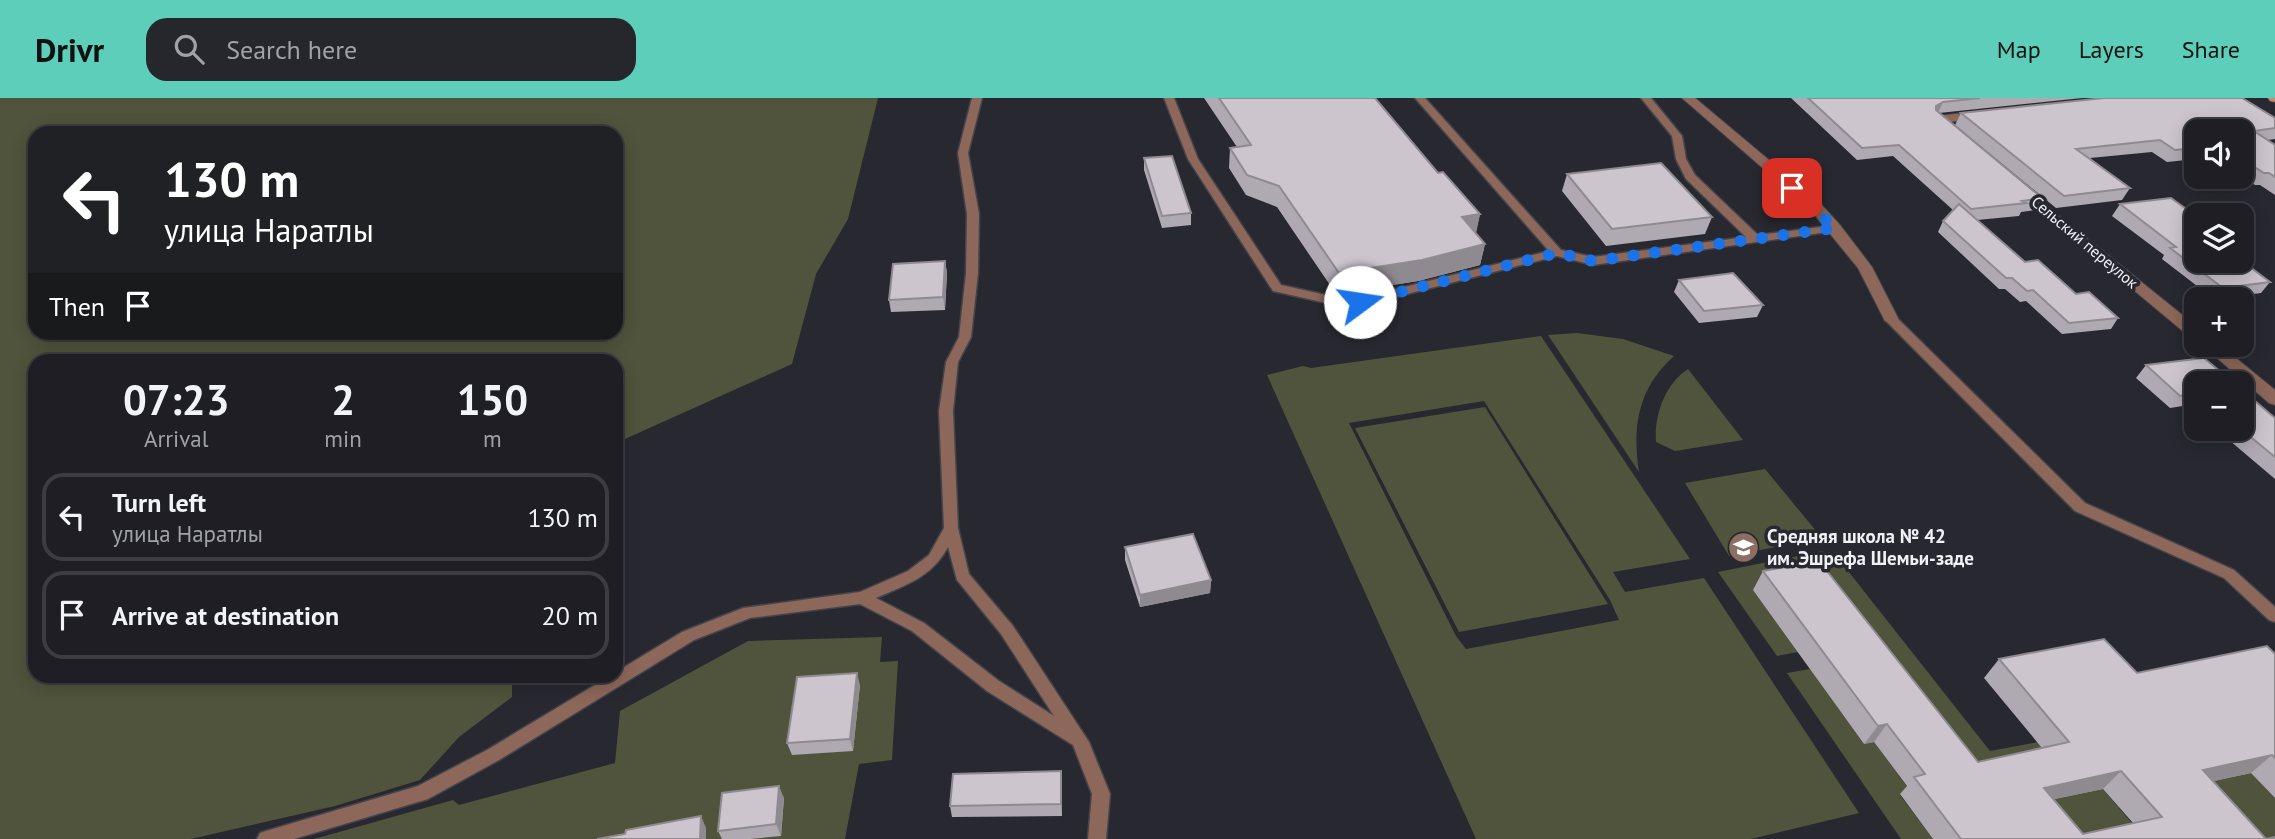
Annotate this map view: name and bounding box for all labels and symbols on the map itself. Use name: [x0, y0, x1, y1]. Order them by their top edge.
pin: [1762, 158, 1822, 218]
street label: Сельский переулок: [2028, 192, 2143, 293]
position arrow: [1323, 265, 1397, 339]
place label: Средняя школа № 42 им. Эшрефа Шемьи-заде: [1767, 524, 1974, 570]
school or university icon: Средняя школа № 42 им. Эшрефа Шемьи-заде: [1727, 530, 1761, 564]

